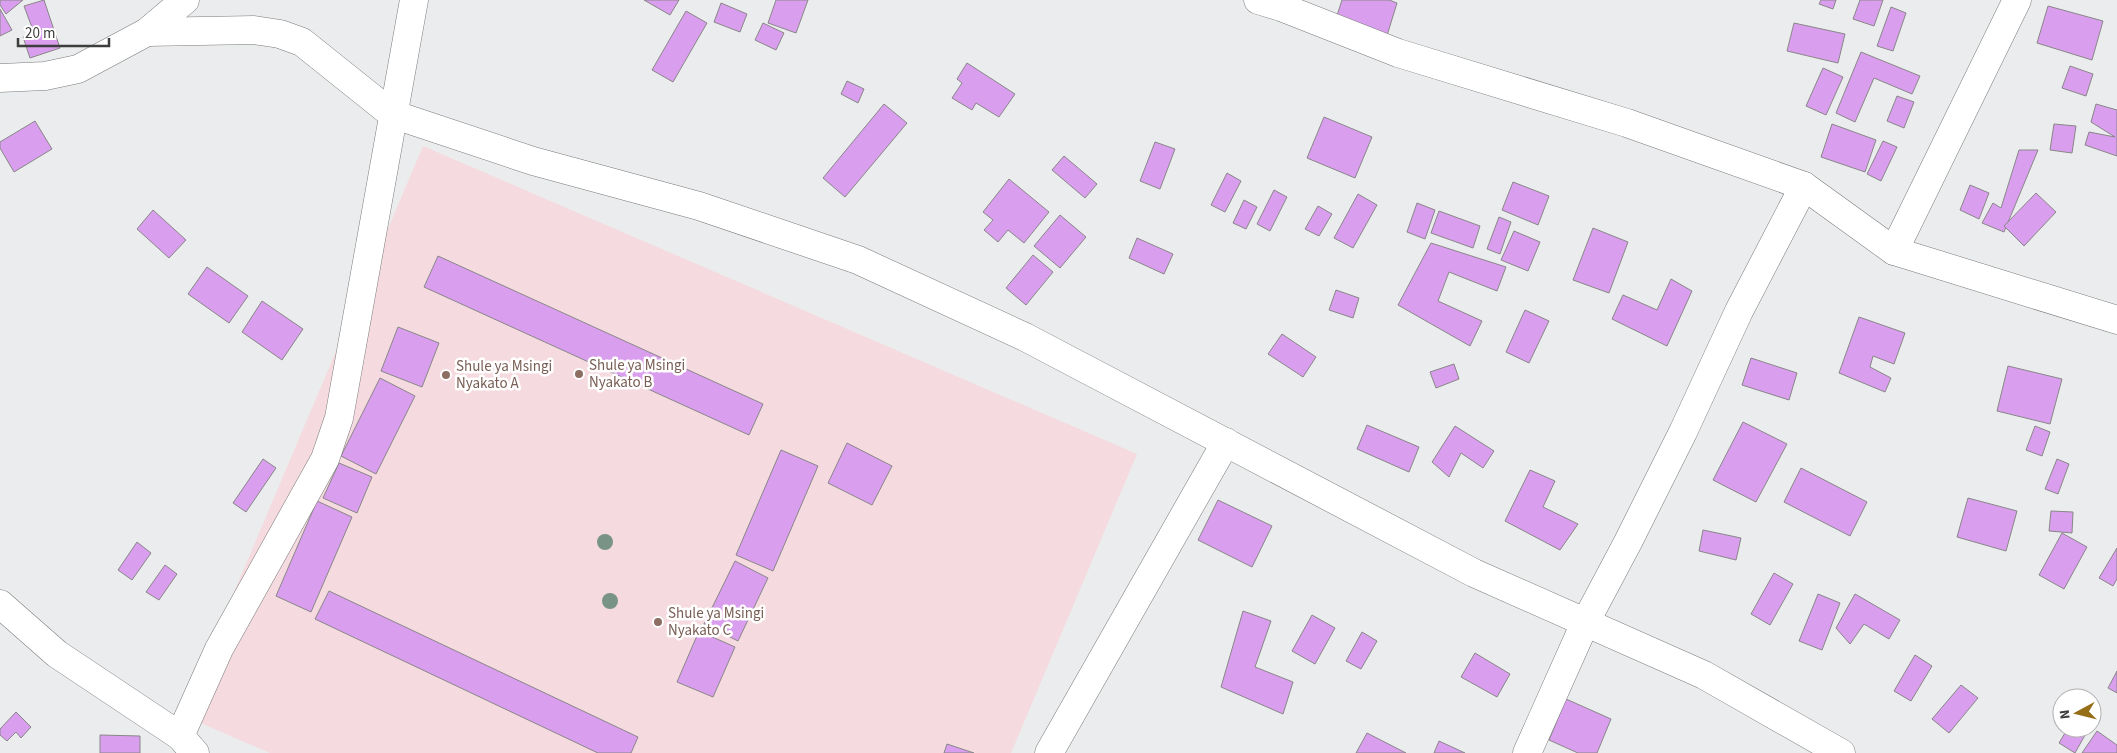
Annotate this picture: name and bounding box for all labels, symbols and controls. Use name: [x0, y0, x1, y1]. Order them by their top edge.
scale bar: [18, 15, 109, 47]
text: 20 m: [25, 23, 55, 44]
place label: Shule ya Msingi Nyakato B: [589, 355, 685, 393]
place label: Shule ya Msingi Nyakato A: [456, 356, 552, 394]
marker: Shule ya Msingi Nyakato B: [573, 368, 585, 380]
marker: Shule ya Msingi Nyakato A: [440, 369, 452, 381]
place label: Shule ya Msingi Nyakato C: [668, 603, 764, 641]
marker: Shule ya Msingi Nyakato C: [652, 616, 664, 628]
north arrow: [2052, 688, 2102, 738]
text: N: [2055, 709, 2076, 720]

